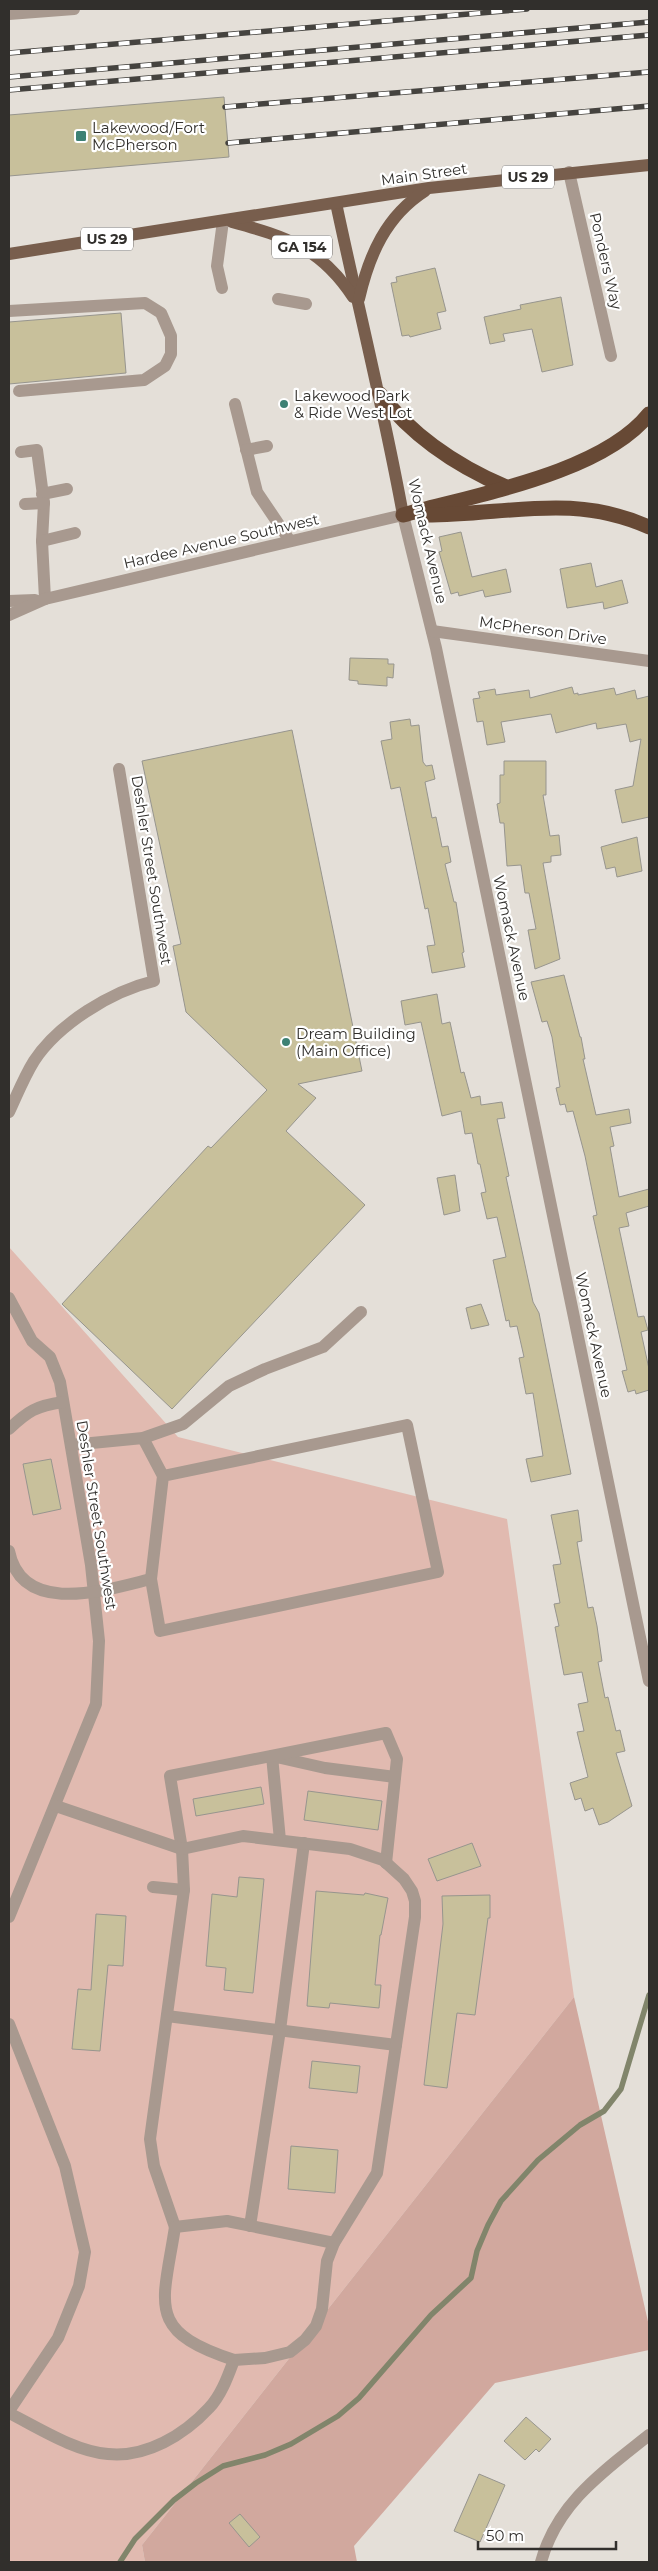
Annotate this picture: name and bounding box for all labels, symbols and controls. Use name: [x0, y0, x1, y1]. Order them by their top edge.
place label: Lakewood/Fort McPherson: [92, 118, 205, 154]
marker: Lakewood/Fort McPherson: [74, 129, 88, 143]
street label: Main Street: [380, 159, 468, 189]
road number: US 29: [502, 166, 554, 188]
street label: Ponders Way: [586, 211, 627, 312]
road number: US 29: [81, 228, 133, 250]
road number: GA 154: [272, 236, 332, 258]
place label: Lakewood Park & Ride West Lot: [294, 386, 412, 422]
marker: Lakewood Park & Ride West Lot: [278, 398, 290, 410]
street label: Womack Avenue: [404, 477, 452, 605]
street label: Hardee Avenue Southwest: [121, 509, 321, 573]
street label: McPherson Drive: [478, 612, 608, 648]
street label: Deshler Street Southwest: [128, 774, 176, 966]
street label: Womack Avenue: [489, 873, 535, 1003]
place label: Dream Building (Main Office): [296, 1024, 416, 1060]
marker: Dream Building (Main Office): [280, 1036, 292, 1048]
street label: Womack Avenue: [571, 1270, 617, 1400]
street label: Deshler Street Southwest: [73, 1419, 121, 1611]
scale bar: [478, 2518, 616, 2550]
text: 50 m: [486, 2526, 524, 2545]

